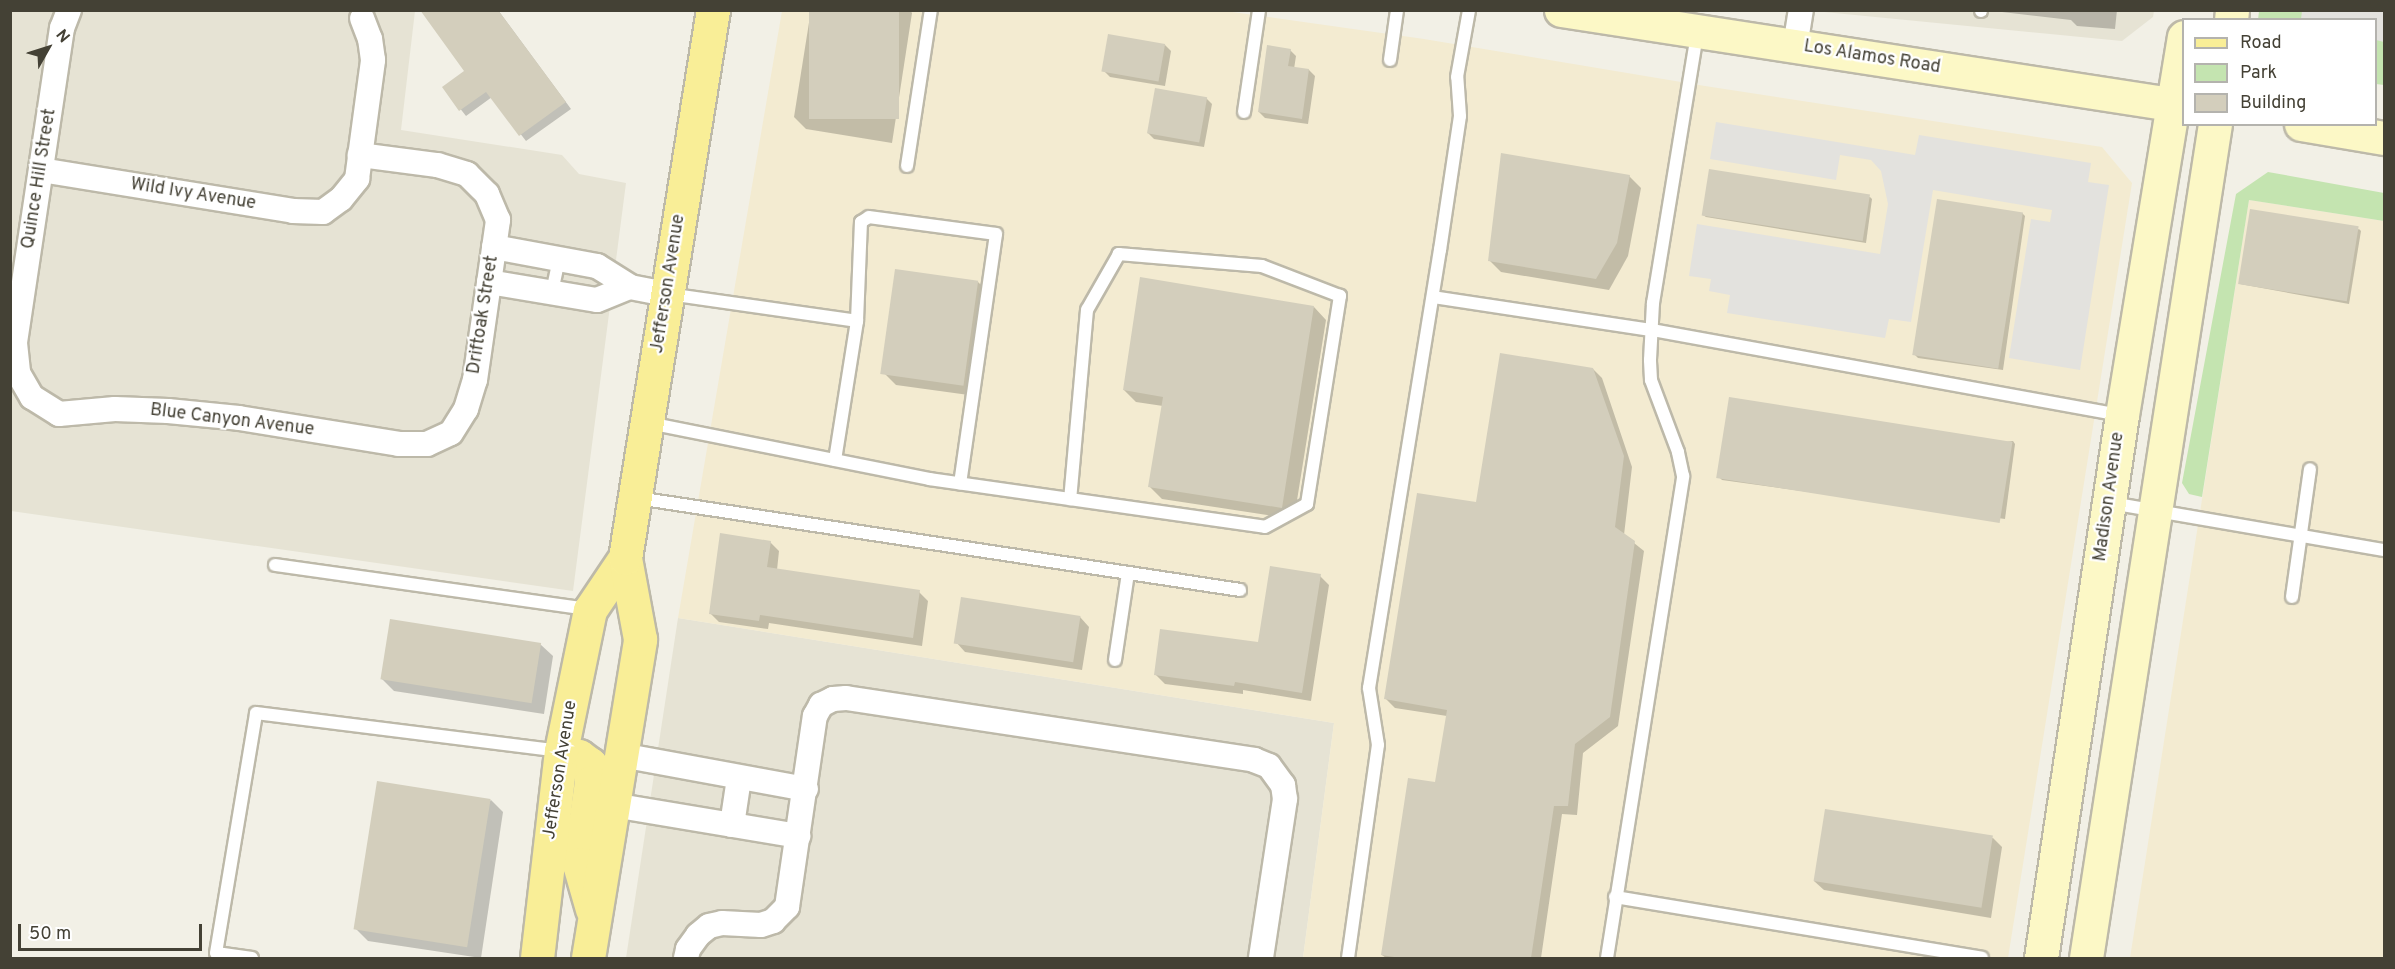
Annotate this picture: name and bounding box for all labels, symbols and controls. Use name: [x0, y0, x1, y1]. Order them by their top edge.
north arrow: [18, 18, 78, 78]
legend: [2182, 18, 2377, 126]
text: N: [51, 26, 73, 47]
text: Road: [2240, 32, 2282, 55]
street label: Los Alamos Road: [1802, 36, 1942, 80]
text: Park: [2240, 62, 2277, 85]
text: Building: [2240, 92, 2306, 115]
street label: Quince Hill Street: [18, 107, 62, 251]
street label: Wild Ivy Avenue: [128, 174, 258, 216]
street label: Jefferson Avenue: [647, 213, 691, 355]
street label: Driftoak Street: [464, 254, 504, 376]
street label: Blue Canyon Avenue: [148, 400, 316, 442]
street label: Madison Avenue: [2090, 431, 2130, 563]
street label: Jefferson Avenue: [539, 699, 583, 841]
scale bar: [21, 912, 206, 950]
text: 50 m: [29, 923, 71, 946]

